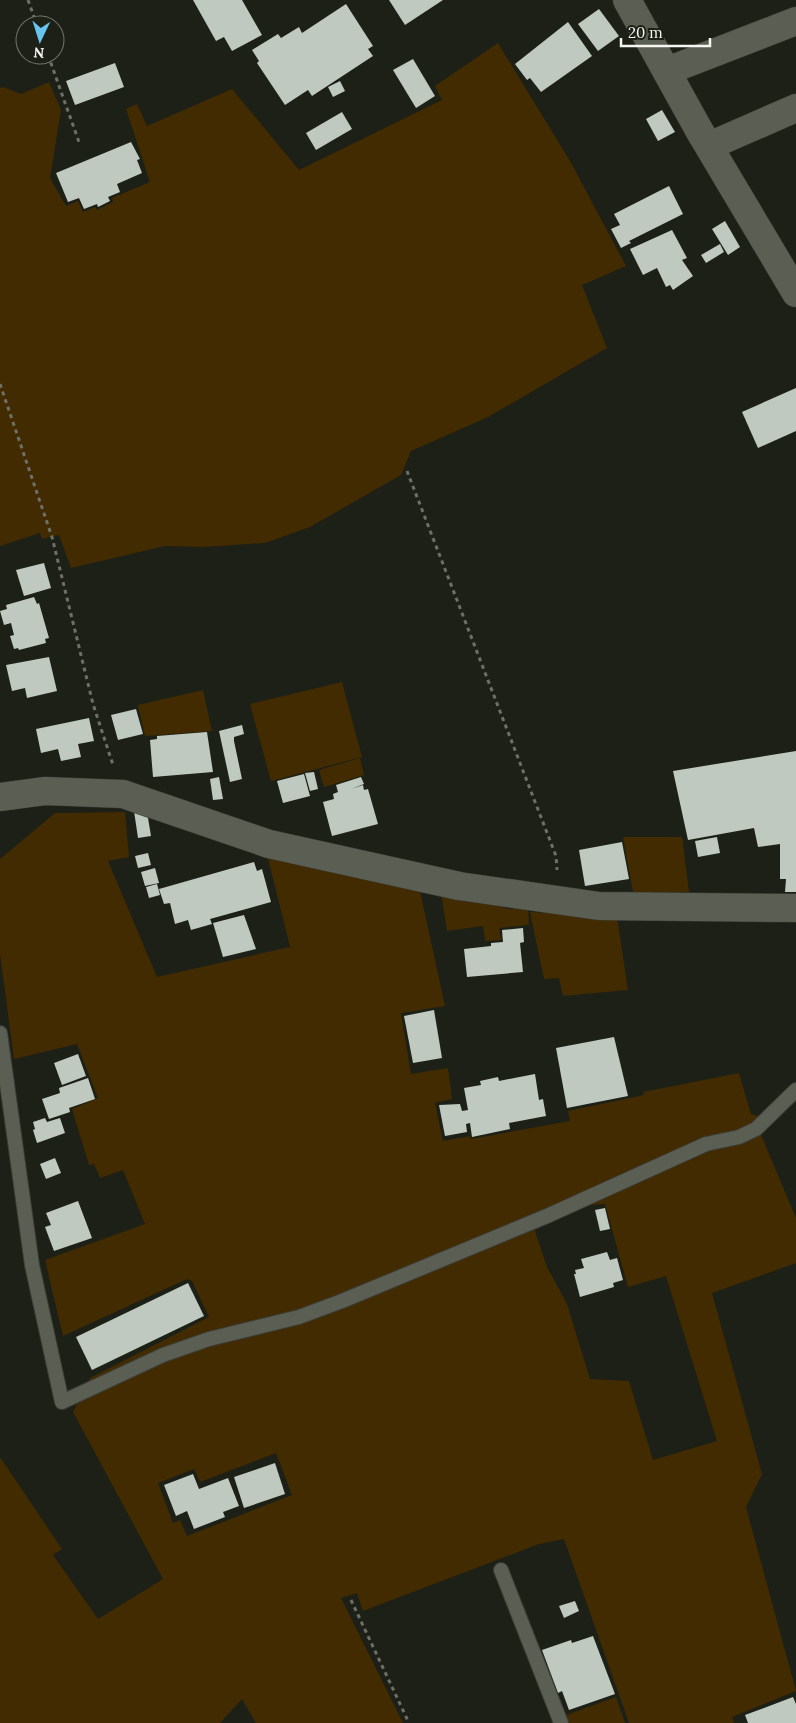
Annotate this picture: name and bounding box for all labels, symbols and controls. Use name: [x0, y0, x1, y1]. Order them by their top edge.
north arrow: [15, 15, 65, 65]
scale bar: [621, 15, 710, 47]
text: 20 m: [628, 23, 663, 42]
text: N: [33, 44, 45, 62]

